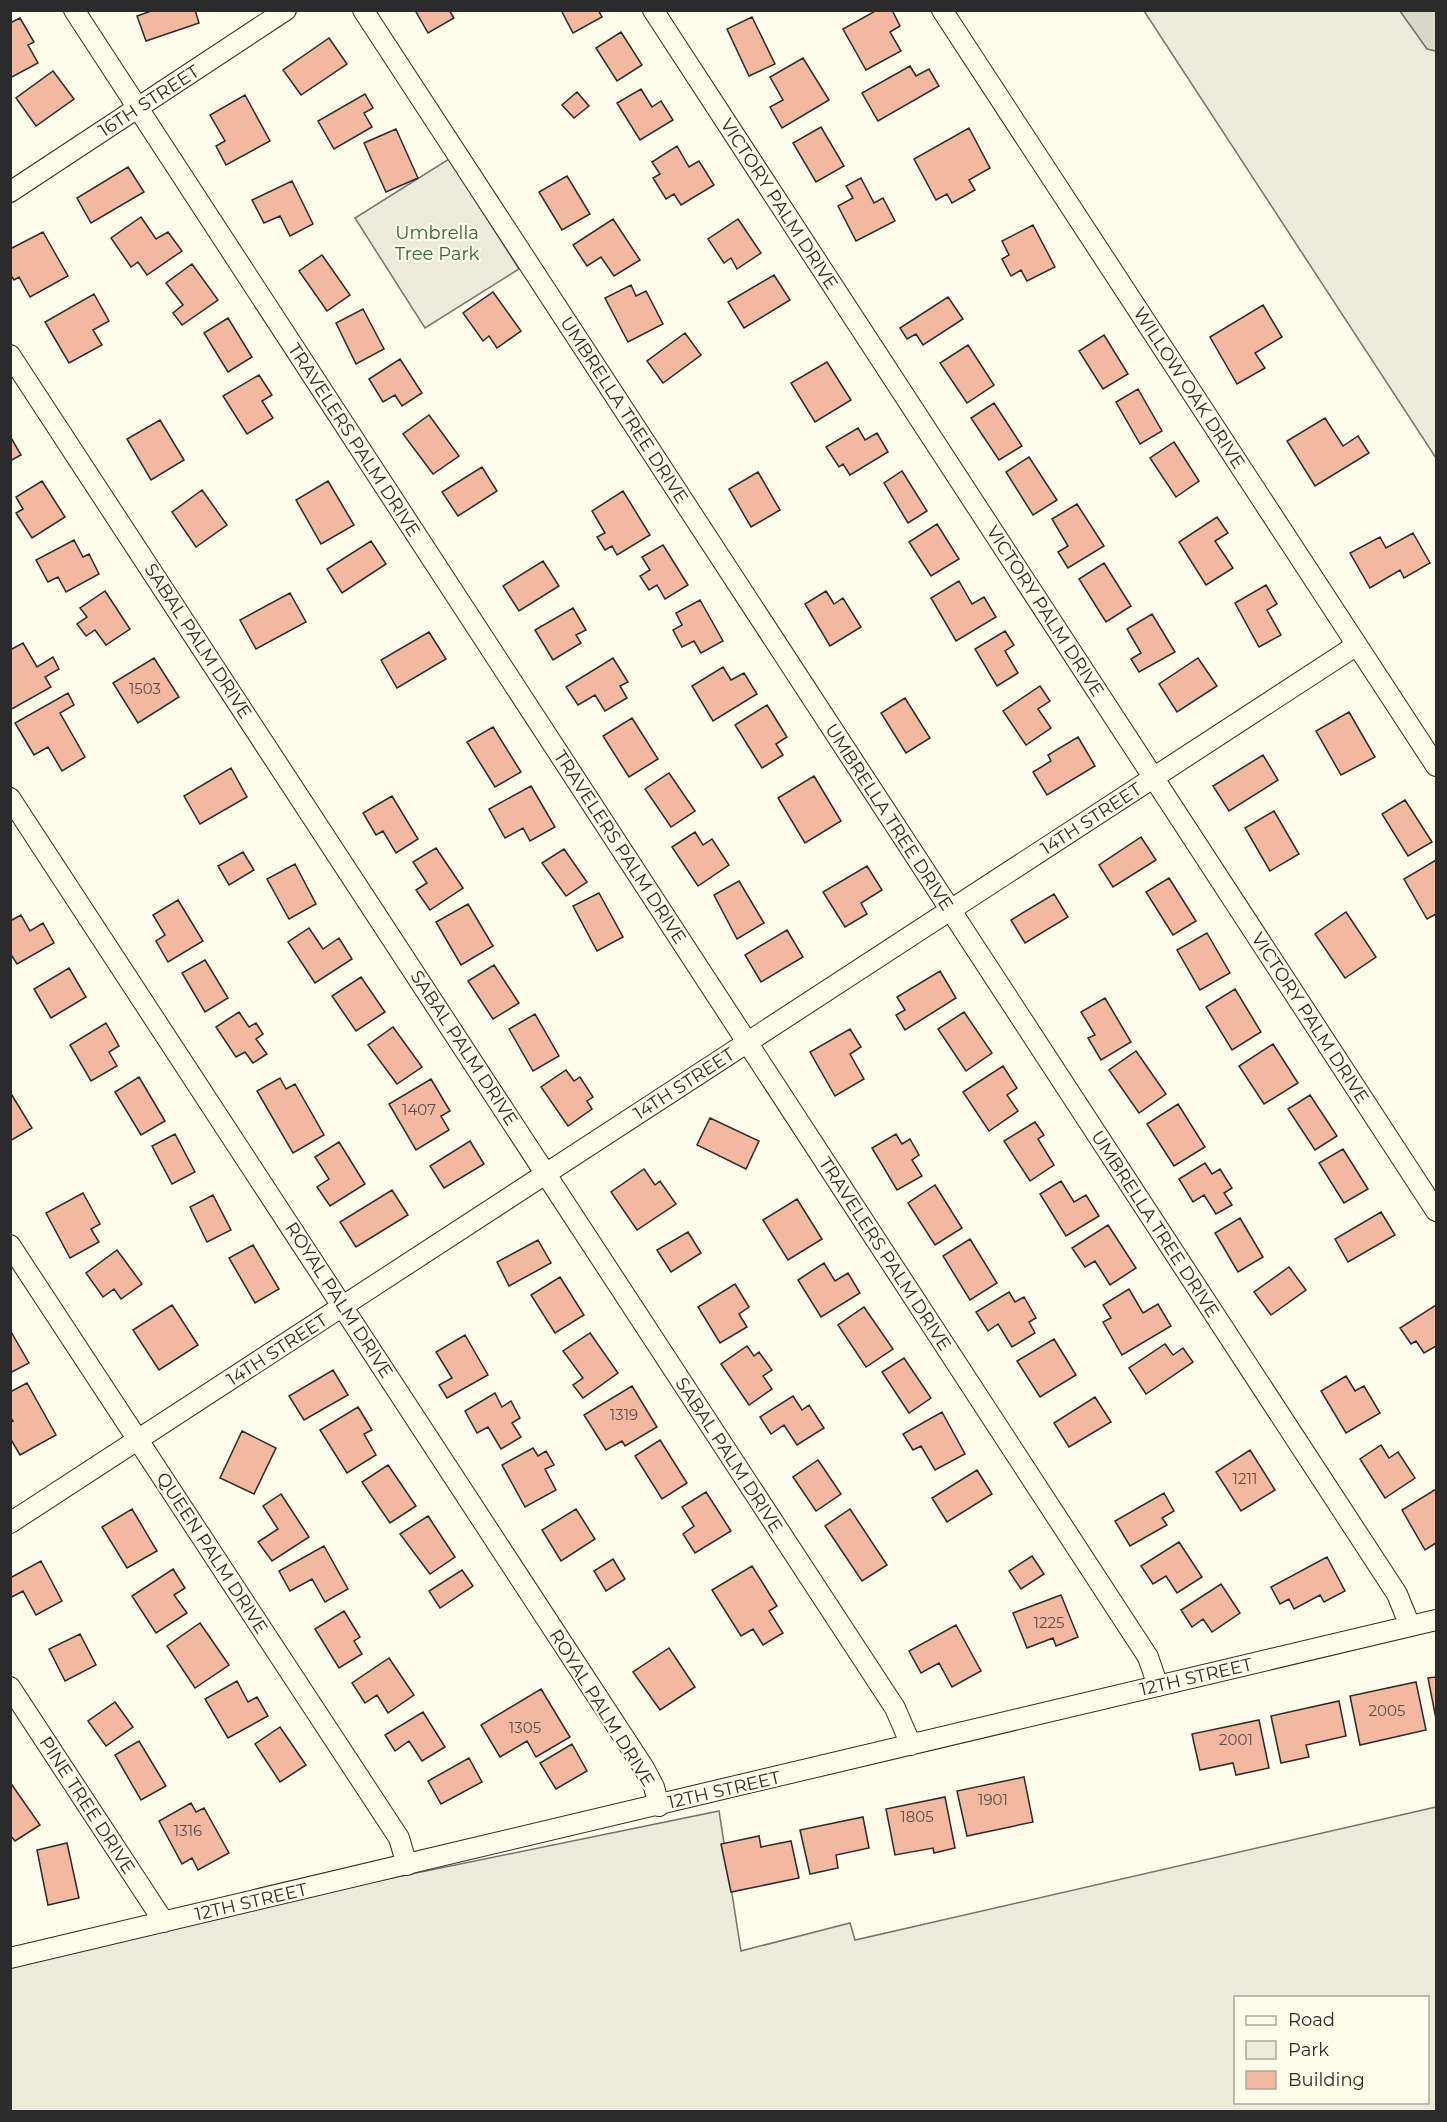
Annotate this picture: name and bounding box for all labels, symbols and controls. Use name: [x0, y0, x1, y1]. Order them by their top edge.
street label: 16TH STREET: [95, 60, 204, 142]
street label: VICTORY PALM DRIVE: [715, 114, 843, 294]
park label: Umbrella Tree Park: [395, 222, 480, 265]
street label: WILLOW OAK DRIVE: [1129, 303, 1249, 473]
street label: UMBRELLA TREE DRIVE: [555, 312, 693, 508]
street label: TRAVELERS PALM DRIVE: [283, 339, 425, 541]
street label: VICTORY PALM DRIVE: [981, 521, 1109, 701]
street label: SABAL PALM DRIVE: [140, 559, 256, 723]
house number: 1503: [129, 679, 161, 698]
street label: UMBRELLA TREE DRIVE: [820, 719, 958, 915]
street label: TRAVELERS PALM DRIVE: [549, 746, 691, 948]
street label: 14TH STREET: [1036, 778, 1146, 860]
street label: VICTORY PALM DRIVE: [1246, 928, 1374, 1108]
street label: SABAL PALM DRIVE: [406, 966, 522, 1130]
street label: 14TH STREET: [629, 1043, 739, 1125]
house number: 1407: [402, 1100, 436, 1119]
street label: UMBRELLA TREE DRIVE: [1086, 1126, 1224, 1322]
street label: TRAVELERS PALM DRIVE: [814, 1153, 956, 1355]
street label: ROYAL PALM DRIVE: [280, 1218, 398, 1382]
street label: 14TH STREET: [222, 1309, 332, 1391]
street label: SABAL PALM DRIVE: [671, 1373, 787, 1537]
house number: 1319: [610, 1405, 638, 1424]
street label: QUEEN PALM DRIVE: [152, 1468, 272, 1638]
house number: 1211: [1233, 1469, 1257, 1488]
house number: 1225: [1034, 1613, 1064, 1632]
street label: ROYAL PALM DRIVE: [545, 1625, 659, 1791]
street label: 12TH STREET: [1138, 1653, 1255, 1701]
house number: 2005: [1369, 1701, 1405, 1720]
house number: 1305: [509, 1718, 541, 1737]
house number: 2001: [1219, 1730, 1253, 1749]
street label: PINE TREE DRIVE: [34, 1732, 140, 1878]
street label: 12TH STREET: [666, 1766, 783, 1814]
house number: 1901: [978, 1790, 1008, 1809]
house number: 1805: [900, 1807, 934, 1826]
house number: 1316: [174, 1821, 202, 1840]
street label: 12TH STREET: [193, 1878, 310, 1926]
legend: [1234, 1996, 1429, 2104]
text: Road: [1288, 2009, 1335, 2031]
text: Park: [1288, 2039, 1329, 2061]
text: Building: [1288, 2069, 1365, 2091]

